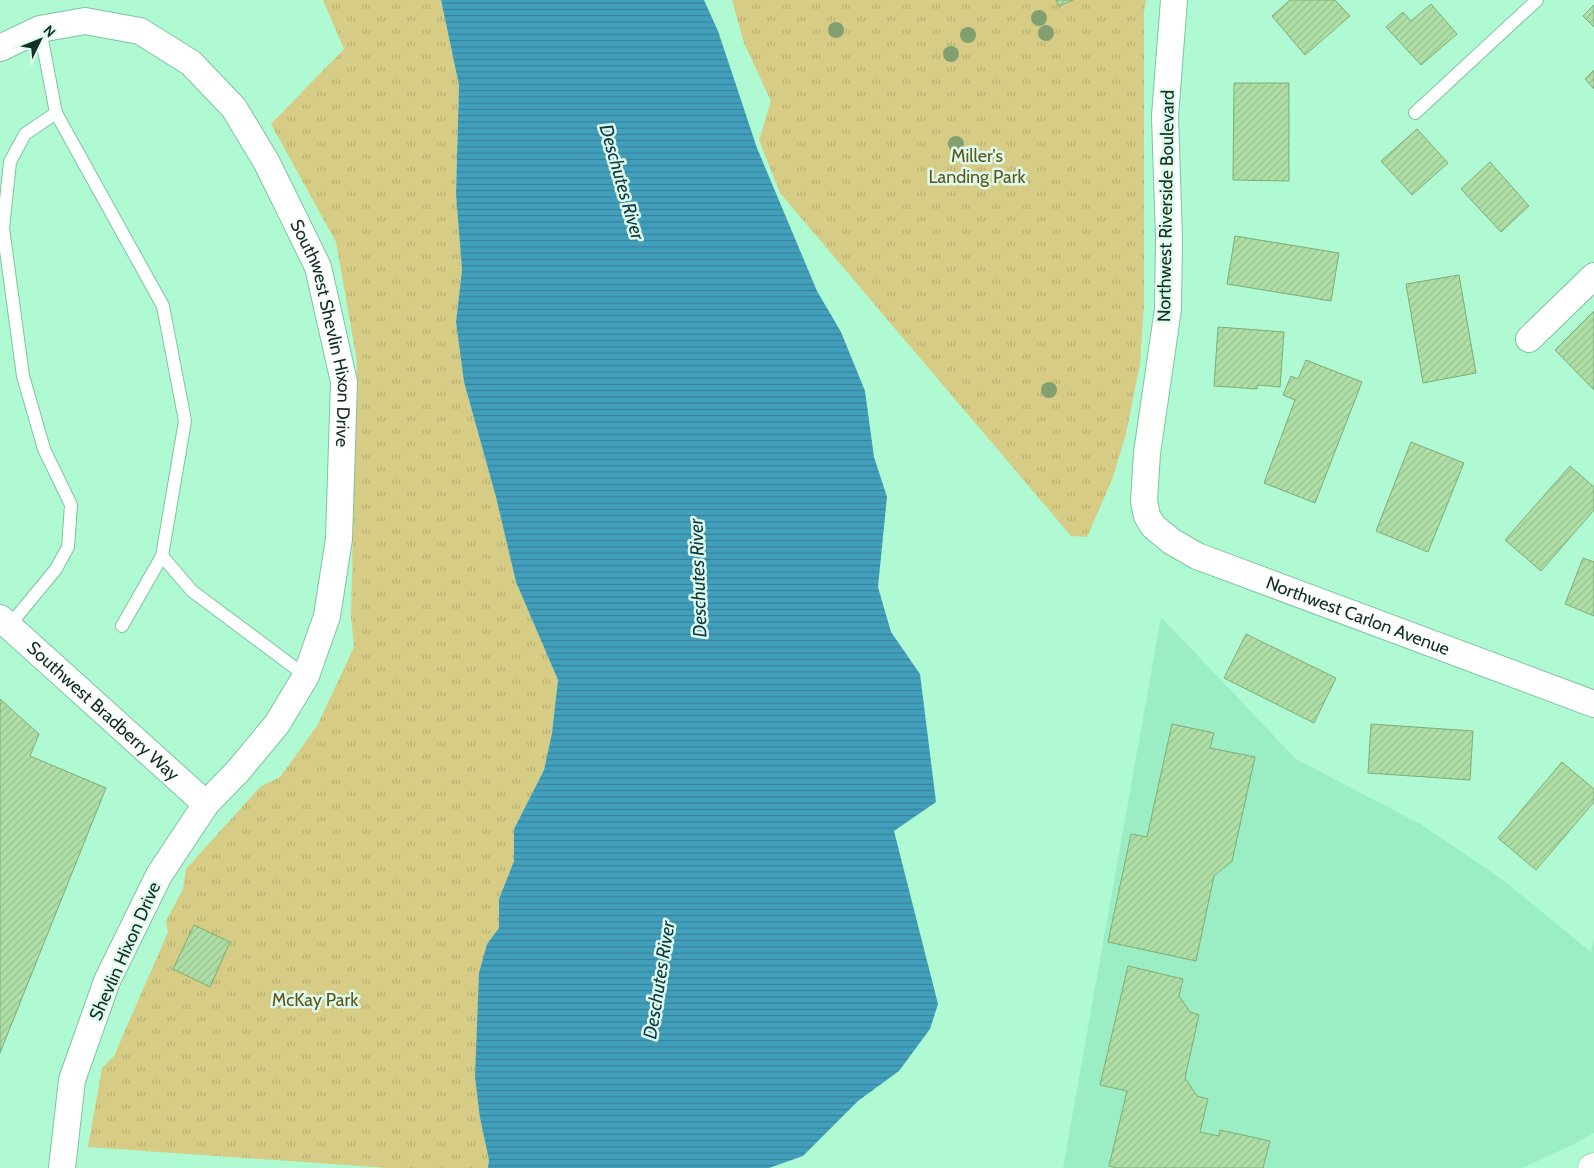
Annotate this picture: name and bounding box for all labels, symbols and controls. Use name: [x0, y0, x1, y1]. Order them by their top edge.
north arrow: [15, 15, 65, 65]
text: N: [40, 21, 59, 41]
street label: Northwest Riverside Boulevard: [1153, 90, 1179, 322]
water label: Deschutes River: [595, 122, 650, 243]
park label: Miller's Landing Park: [928, 145, 1026, 188]
street label: Southwest Shevlin Hixon Drive: [285, 216, 355, 447]
water label: Deschutes River: [684, 517, 712, 638]
street label: Northwest Carlon Avenue: [1263, 572, 1453, 660]
street label: Southwest Bradberry Way: [22, 637, 184, 786]
street label: Shevlin Hixon Drive: [85, 878, 165, 1024]
water label: Deschutes River: [638, 918, 680, 1041]
park label: McKay Park: [272, 989, 359, 1011]

